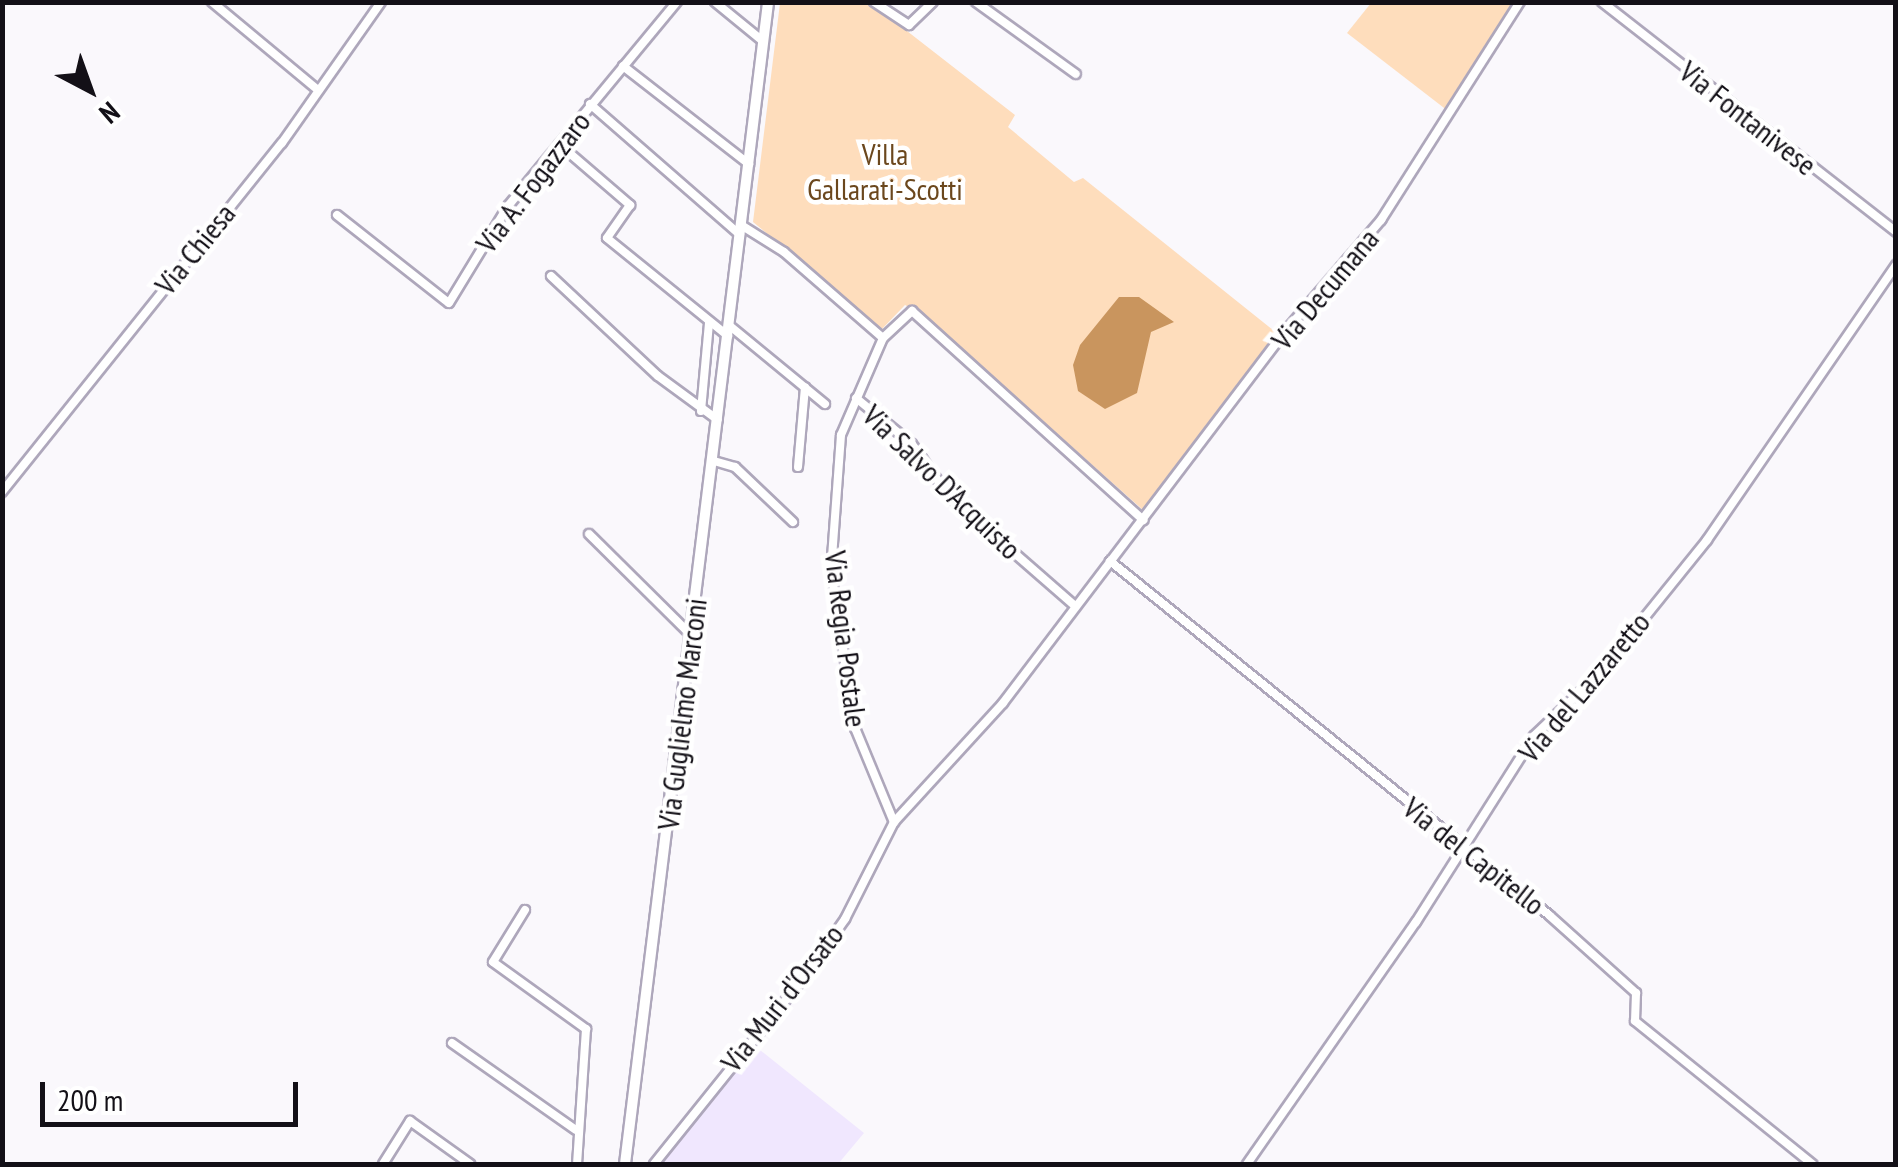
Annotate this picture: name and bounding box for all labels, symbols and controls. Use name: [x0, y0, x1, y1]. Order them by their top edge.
north arrow: [40, 40, 140, 140]
street label: Via Fontanivese: [1672, 53, 1824, 183]
text: N: [92, 94, 128, 132]
street label: Via A. Fogazzaro: [467, 103, 599, 261]
park label: Villa Gallarati-Scotti: [807, 136, 963, 206]
street label: Via Chiesa: [147, 196, 243, 302]
street label: Via Decumana: [1264, 221, 1386, 357]
street label: Via Salvo D'Acquisto: [855, 397, 1029, 567]
street label: Via Regia Postale: [817, 549, 875, 729]
street label: Via Guglielmo Marconi: [650, 596, 714, 832]
street label: Via del Lazzaretto: [1511, 605, 1657, 769]
street label: Via del Capitello: [1396, 790, 1552, 922]
street label: Via Muri d'Orsato: [713, 917, 851, 1079]
scale bar: [45, 1062, 302, 1124]
text: 200 m: [57, 1080, 123, 1119]

